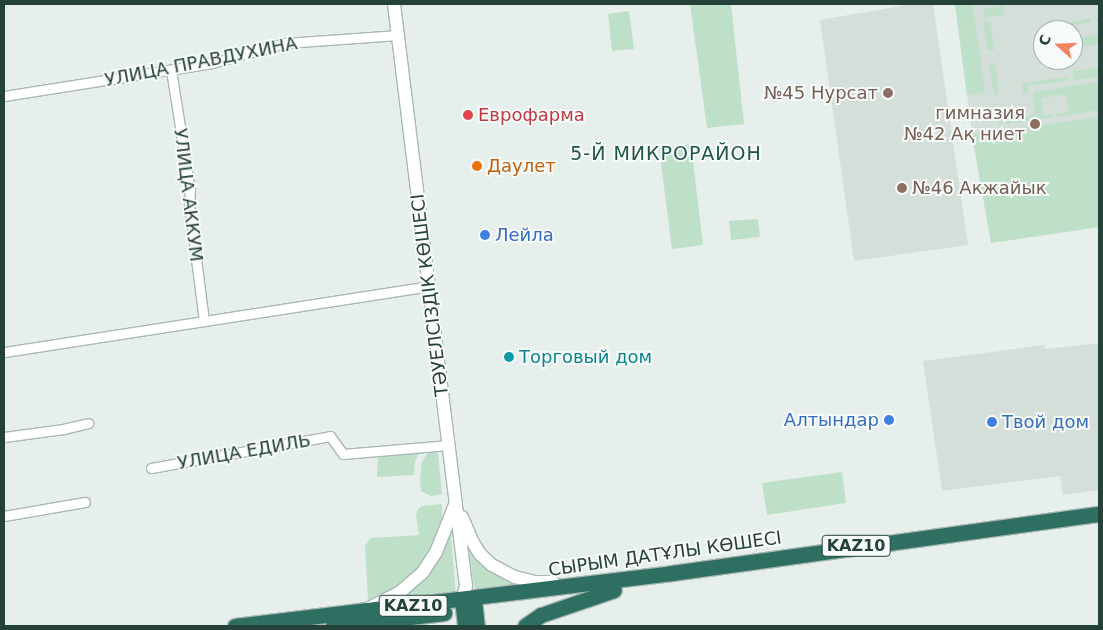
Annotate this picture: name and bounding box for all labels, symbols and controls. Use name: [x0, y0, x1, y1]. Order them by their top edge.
north arrow: [1033, 20, 1083, 70]
street label: УЛИЦА ПРАВДУХИНА: [103, 33, 299, 91]
text: С: [1036, 33, 1054, 48]
place label: №45 Нурсат: [764, 82, 878, 104]
marker: №45 Нурсат: [882, 87, 894, 99]
place label: гимназия №42 Ақ ниет: [904, 103, 1025, 146]
place label: Еврофарма: [478, 104, 585, 126]
marker: Еврофарма: [462, 109, 474, 121]
marker: гимназия №42 Ақ ниет: [1029, 118, 1041, 130]
street label: УЛИЦА АККУМ: [169, 127, 207, 263]
district label: 5-Й МИКРОРАЙОН: [568, 143, 764, 165]
place label: Даулет: [487, 155, 556, 177]
marker: Даулет: [471, 160, 483, 172]
place label: №46 Акжайык: [912, 177, 1047, 199]
marker: №46 Акжайык: [896, 182, 908, 194]
street label: ТӘУЕЛСІЗДІК КӨШЕСІ: [407, 193, 453, 397]
place label: Лейла: [495, 224, 554, 246]
marker: Лейла: [479, 229, 491, 241]
place label: Торговый дом: [519, 346, 652, 368]
marker: Торговый дом: [503, 351, 515, 363]
place label: Алтындар: [784, 409, 879, 431]
place label: Твой дом: [1002, 411, 1089, 433]
marker: Алтындар: [883, 414, 895, 426]
marker: Твой дом: [986, 416, 998, 428]
street label: УЛИЦА ЕДИЛЬ: [176, 430, 312, 474]
street label: СЫРЫМ ДАТҰЛЫ КӨШЕСІ: [547, 527, 783, 581]
road number: KAZ10: [821, 532, 891, 560]
road number: KAZ10: [378, 592, 448, 620]

